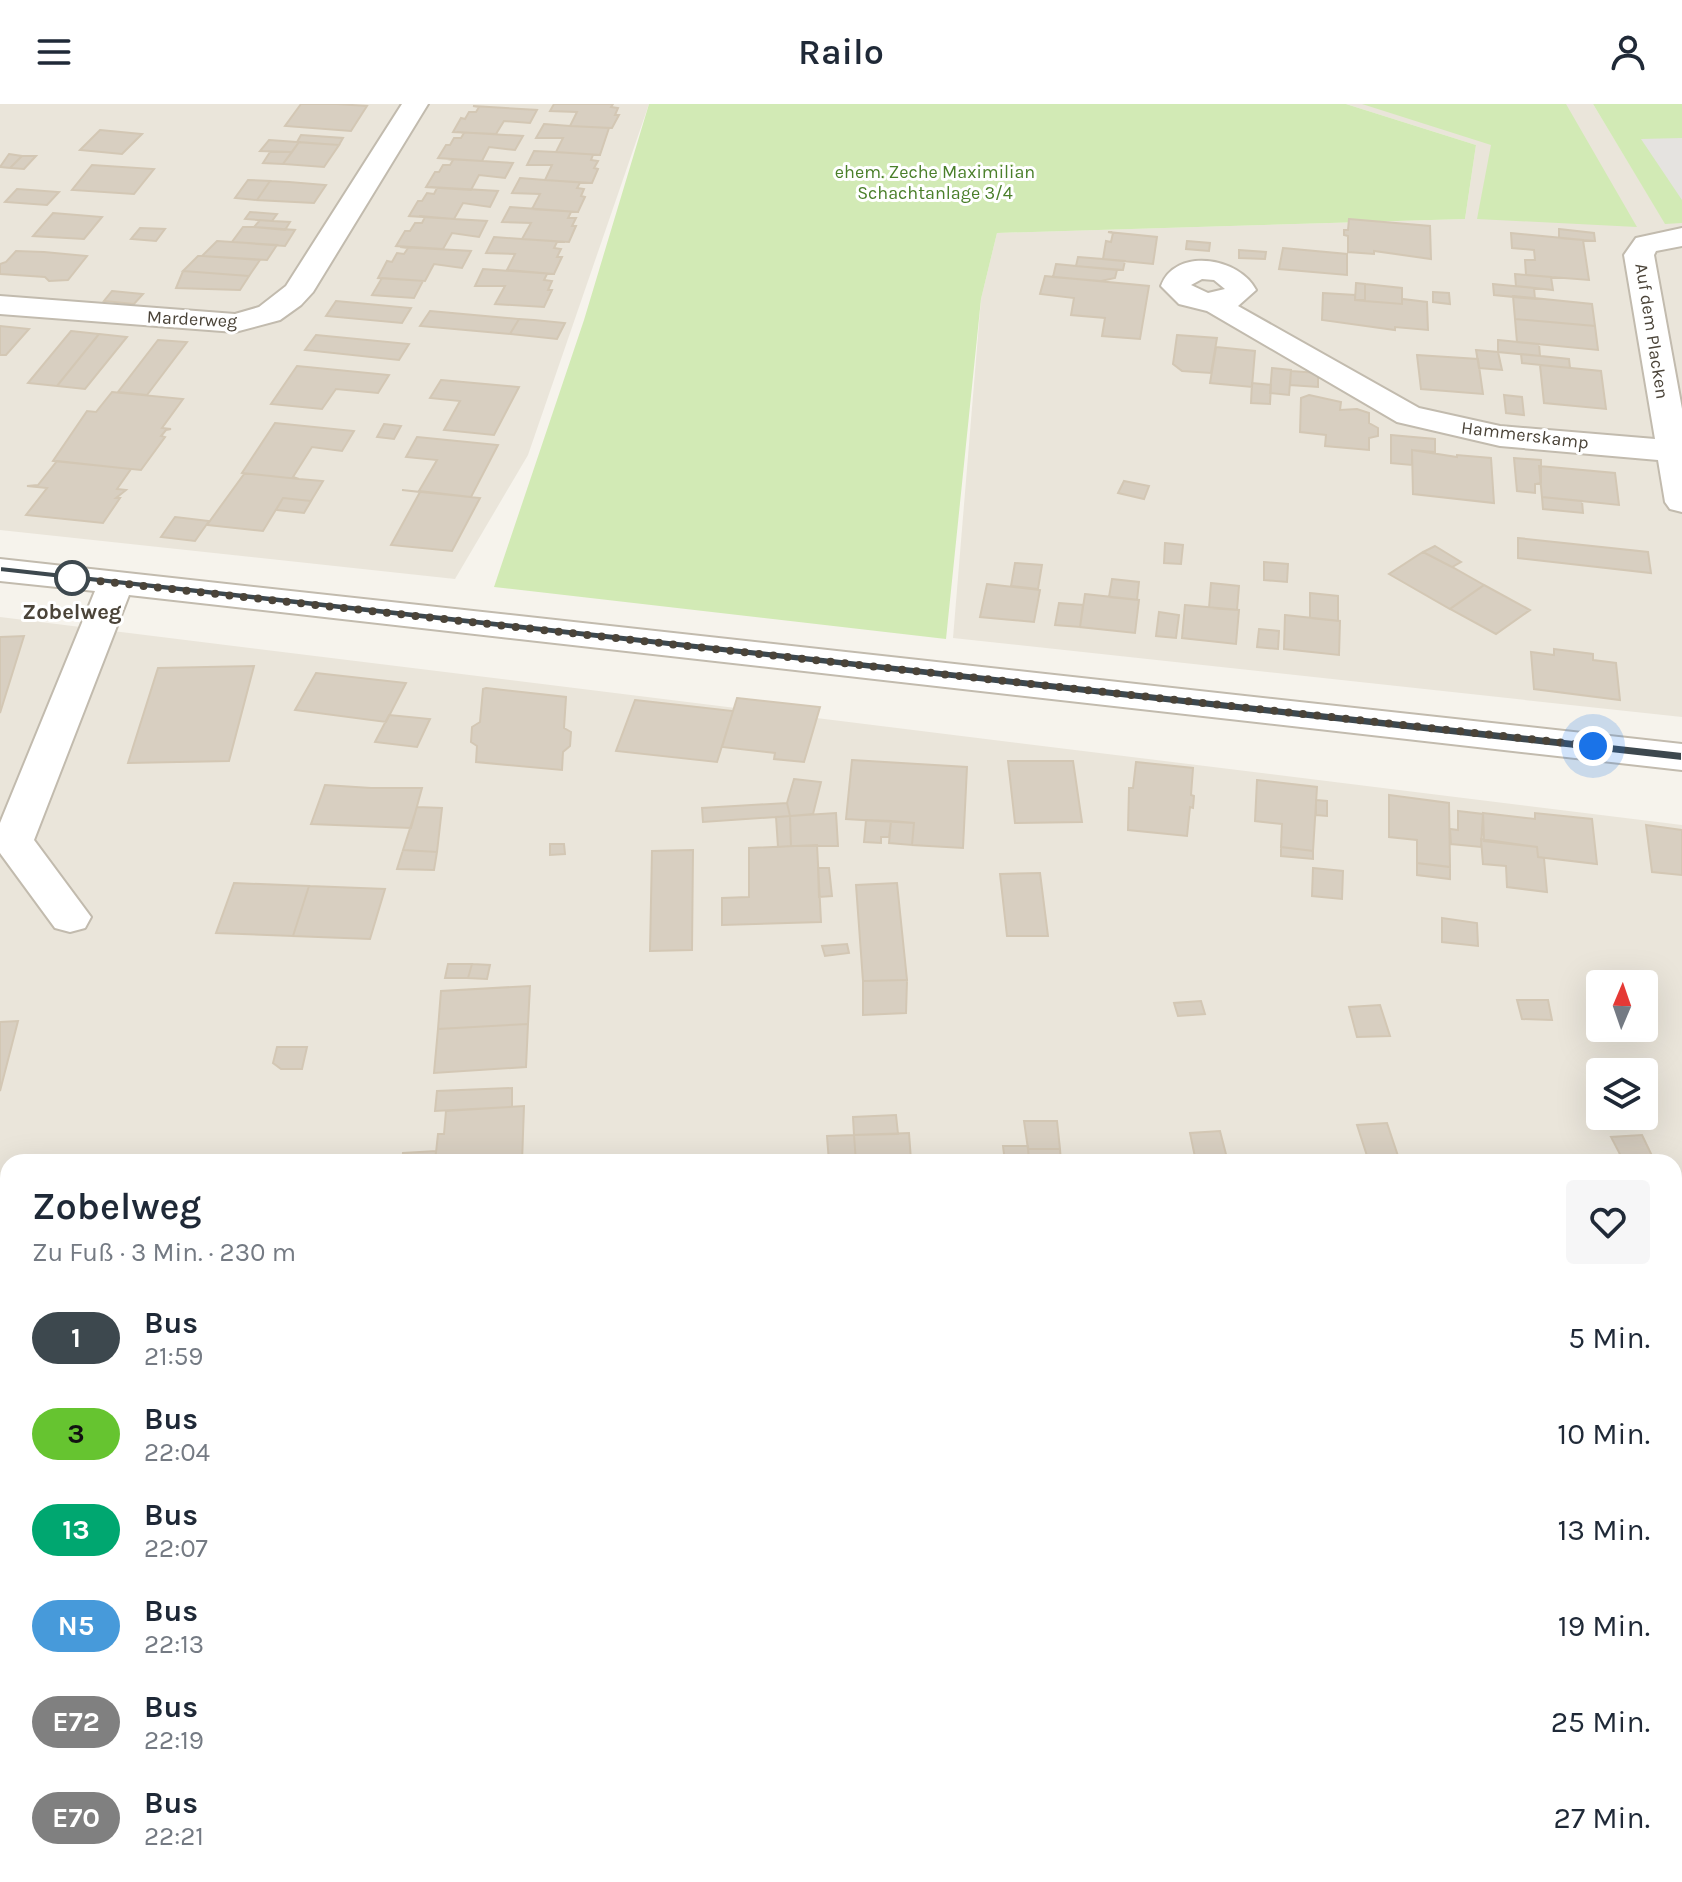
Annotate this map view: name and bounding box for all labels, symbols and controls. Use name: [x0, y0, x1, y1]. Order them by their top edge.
icon: menu: [32, 30, 76, 74]
icon: person: [1606, 30, 1650, 74]
text: Railo: [798, 31, 884, 73]
park label: ehem. Zeche Maximilian Schachtanlage 3/4: [835, 161, 1035, 204]
street label: Auf dem Placken: [1630, 262, 1674, 400]
street label: Marderweg: [146, 306, 238, 332]
street label: Hammerskamp: [1460, 416, 1590, 454]
marker: Zobelweg: [55, 561, 89, 595]
place label: Zobelweg: [22, 599, 122, 625]
your location: [1573, 726, 1613, 766]
north arrow: [1586, 970, 1658, 1042]
map controls: [1586, 970, 1658, 1130]
button: layers: [1586, 1058, 1658, 1130]
button: heart: [1566, 1180, 1650, 1264]
text: Zobelweg: [32, 1184, 202, 1229]
text: Zu Fuß · 3 Min. · 230 m: [32, 1237, 296, 1268]
text: Bus: [144, 1305, 198, 1341]
text: 5 Min.: [1568, 1320, 1650, 1356]
text: 1: [71, 1321, 81, 1354]
text: 21:59: [144, 1341, 203, 1372]
text: Bus: [144, 1401, 198, 1437]
text: 10 Min.: [1557, 1416, 1650, 1452]
text: 3: [67, 1417, 85, 1450]
text: 22:04: [144, 1437, 210, 1468]
text: Bus: [144, 1497, 198, 1533]
text: 13 Min.: [1557, 1512, 1650, 1548]
text: 13: [62, 1513, 90, 1546]
text: 22:07: [144, 1533, 208, 1564]
text: Bus: [144, 1593, 198, 1629]
text: 19 Min.: [1558, 1608, 1650, 1644]
text: N5: [58, 1609, 94, 1642]
text: 22:13: [144, 1629, 204, 1660]
text: Bus: [144, 1689, 198, 1725]
text: 25 Min.: [1551, 1704, 1650, 1740]
text: E72: [52, 1705, 100, 1738]
text: 22:19: [144, 1725, 204, 1756]
text: Bus: [144, 1785, 198, 1821]
text: 27 Min.: [1554, 1800, 1650, 1836]
text: E70: [52, 1801, 100, 1834]
text: 22:21: [144, 1821, 204, 1852]

